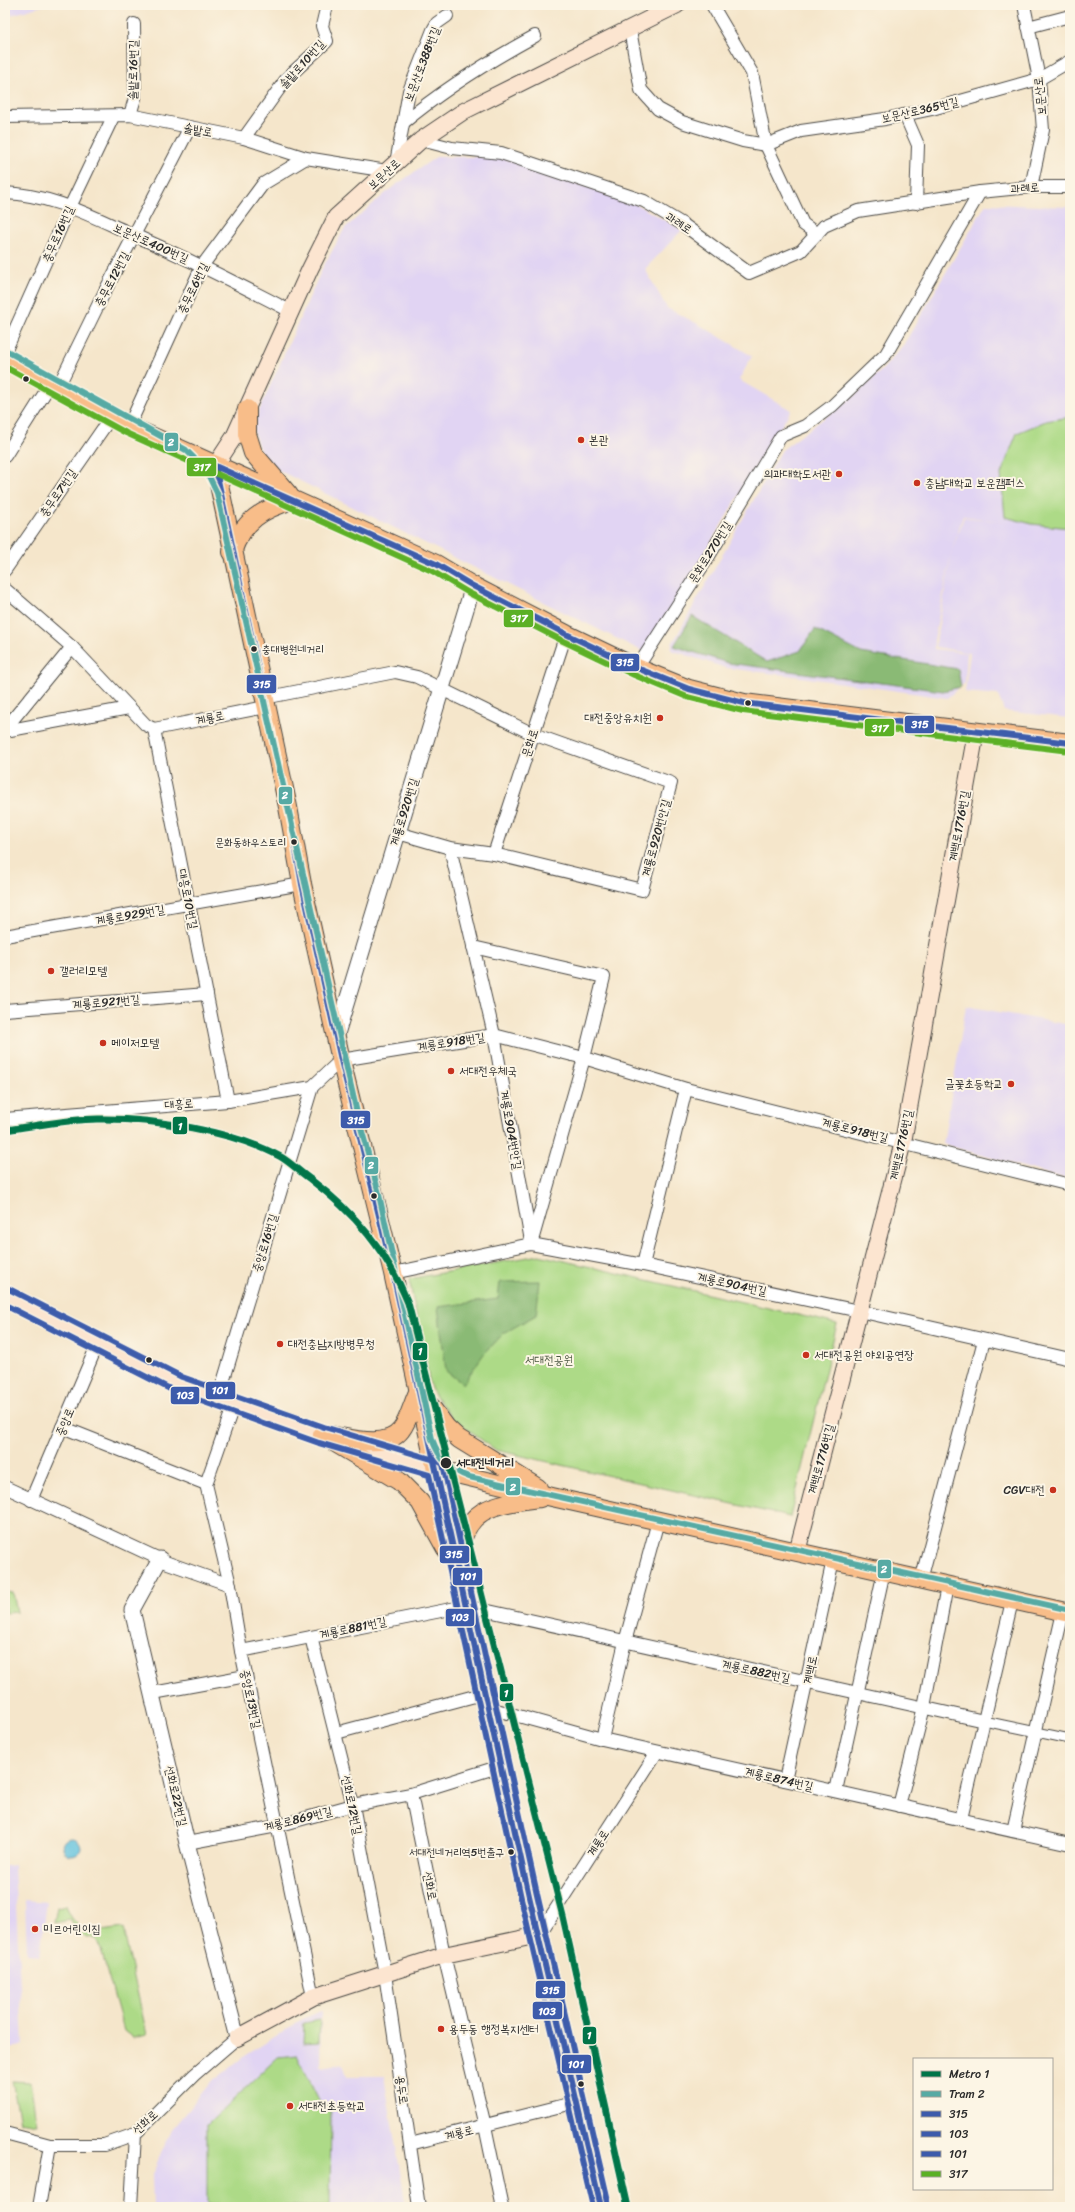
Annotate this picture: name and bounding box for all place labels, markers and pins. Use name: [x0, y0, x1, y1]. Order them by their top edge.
unlabelled marker: [21, 374, 31, 384]
place label: 본관: [589, 429, 609, 451]
marker: 본관: [576, 435, 586, 445]
place label: 의과대학도서관: [763, 463, 831, 485]
marker: 의과대학도서관: [834, 469, 844, 479]
place label: 충남대학교 보운캠퍼스: [925, 472, 1025, 494]
marker: 충남대학교 보운캠퍼스: [912, 478, 922, 488]
place label: 충대병원네거리: [262, 640, 324, 659]
marker: 충대병원네거리: [249, 644, 259, 654]
unlabelled marker: [743, 698, 753, 708]
place label: 대전중앙유치원: [584, 707, 652, 729]
marker: 대전중앙유치원: [655, 713, 665, 723]
place label: 문화동하우스토리: [215, 833, 286, 852]
marker: 문화동하우스토리: [289, 837, 299, 847]
place label: 갤러리모텔: [59, 960, 108, 982]
marker: 갤러리모텔: [46, 966, 56, 976]
place label: 메이저모텔: [111, 1032, 160, 1054]
marker: 메이저모텔: [98, 1038, 108, 1048]
place label: 서대전우체국: [459, 1060, 517, 1082]
marker: 서대전우체국: [446, 1066, 456, 1076]
place label: 글꽃초등학교: [945, 1073, 1003, 1095]
marker: 글꽃초등학교: [1006, 1079, 1016, 1089]
unlabelled marker: [369, 1191, 379, 1201]
place label: 대전충남지방병무청: [288, 1333, 375, 1355]
marker: 대전충남지방병무청: [275, 1339, 285, 1349]
place label: 서대전공원 야외공연장: [814, 1344, 914, 1366]
marker: 서대전공원 야외공연장: [801, 1350, 811, 1360]
unlabelled marker: [144, 1355, 154, 1365]
place label: 서대전네거리: [456, 1452, 514, 1474]
marker: 서대전네거리: [439, 1456, 453, 1470]
place label: CGV대전: [1004, 1479, 1045, 1501]
marker: CGV대전: [1048, 1485, 1058, 1495]
place label: 서대전네거리역5번출구: [409, 1843, 504, 1862]
marker: 서대전네거리역5번출구: [506, 1847, 516, 1857]
place label: 미르어린이집: [43, 1918, 101, 1940]
marker: 미르어린이집: [30, 1924, 40, 1934]
place label: 용두동 행정복지센터: [449, 2018, 539, 2040]
marker: 용두동 행정복지센터: [436, 2024, 446, 2034]
unlabelled marker: [576, 2079, 586, 2089]
place label: 서대전초등학교: [298, 2095, 366, 2117]
marker: 서대전초등학교: [285, 2101, 295, 2111]

